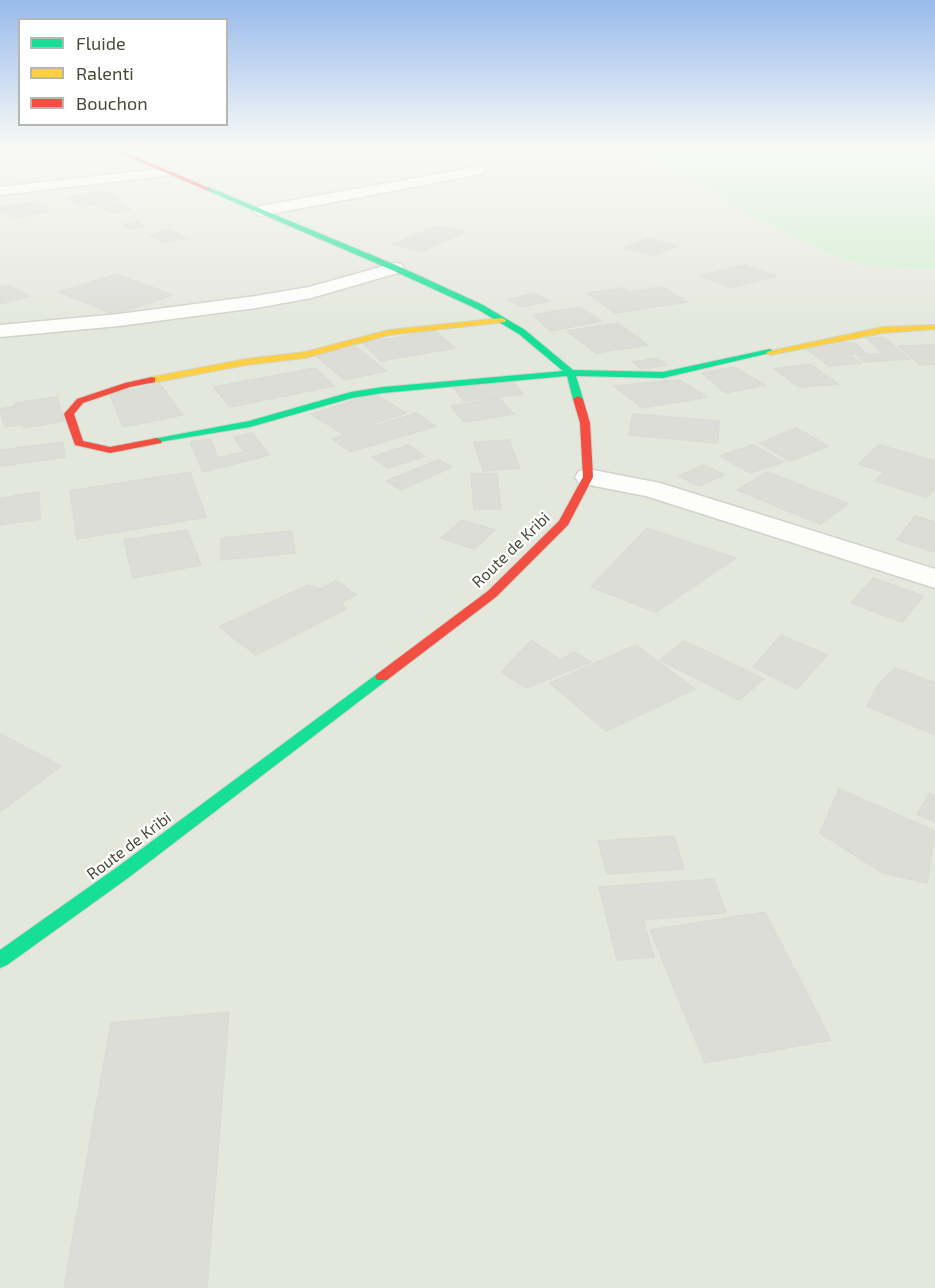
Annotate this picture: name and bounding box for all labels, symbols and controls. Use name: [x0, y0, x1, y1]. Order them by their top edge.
legend: [18, 18, 228, 126]
text: Fluide: [76, 32, 126, 54]
text: Ralenti: [76, 62, 134, 84]
text: Bouchon: [76, 92, 148, 114]
street label: Route de Kribi: [468, 508, 554, 592]
street label: Route de Kribi: [83, 808, 175, 884]

